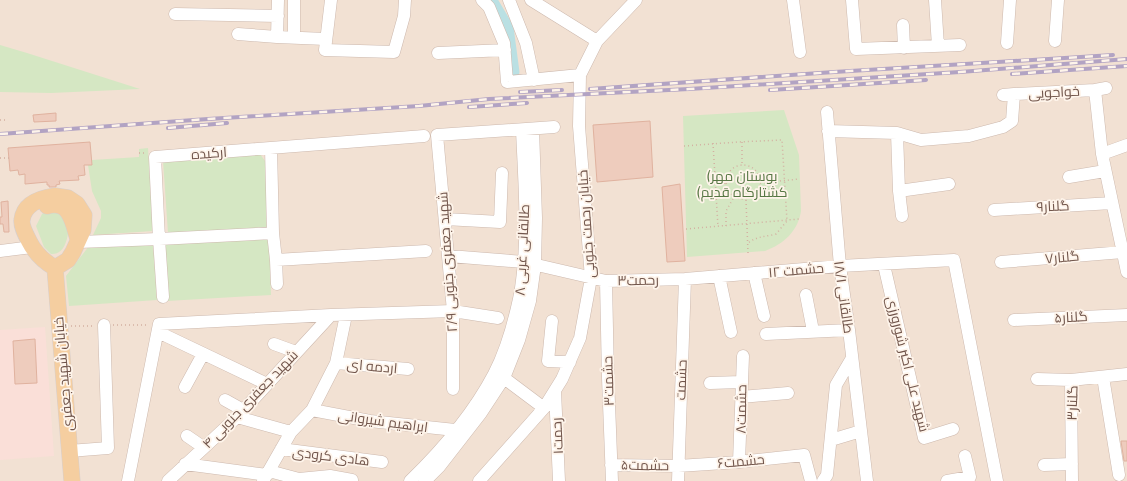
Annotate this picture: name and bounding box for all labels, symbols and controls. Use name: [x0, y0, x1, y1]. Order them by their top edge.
street label: خواجویی: [1028, 83, 1080, 101]
street label: ارکیده: [190, 144, 228, 162]
park label: (بوستان مهر (کشتارگاه قدیم: [696, 168, 788, 202]
street label: خیابان رحمت جنوبی: [574, 169, 598, 279]
street label: شهید جعفری جنوبی ۲/۹: [434, 191, 460, 333]
street label: گلنار۹: [1036, 197, 1070, 215]
street label: طالقانی غربی ۸: [512, 204, 532, 296]
street label: گلنار۷: [1044, 248, 1080, 266]
street label: حشمت ۱۲: [767, 260, 825, 280]
street label: طالقانی ۱۸/۱: [831, 260, 857, 334]
street label: رحمت۳: [617, 272, 659, 288]
street label: شهید علی اکبر شورورزی: [883, 294, 933, 434]
street label: گلنار۵: [1054, 308, 1088, 326]
street label: خیابان شهید جعفری: [50, 316, 76, 432]
street label: شهید جعفری جنوبی ۴: [199, 347, 301, 451]
street label: اردمه ای: [346, 356, 398, 376]
street label: حشمت۳: [599, 356, 617, 406]
street label: حشمت: [672, 359, 690, 401]
street label: حشمت۸: [733, 384, 749, 434]
street label: گلنار۳: [1063, 385, 1081, 421]
street label: ابراهیم شیروانی: [337, 407, 429, 437]
street label: رحمت۱: [548, 417, 566, 455]
street label: هادی کرودی: [291, 443, 371, 469]
street label: حشمت۶: [717, 451, 765, 471]
street label: حشمت۵: [621, 457, 669, 473]

